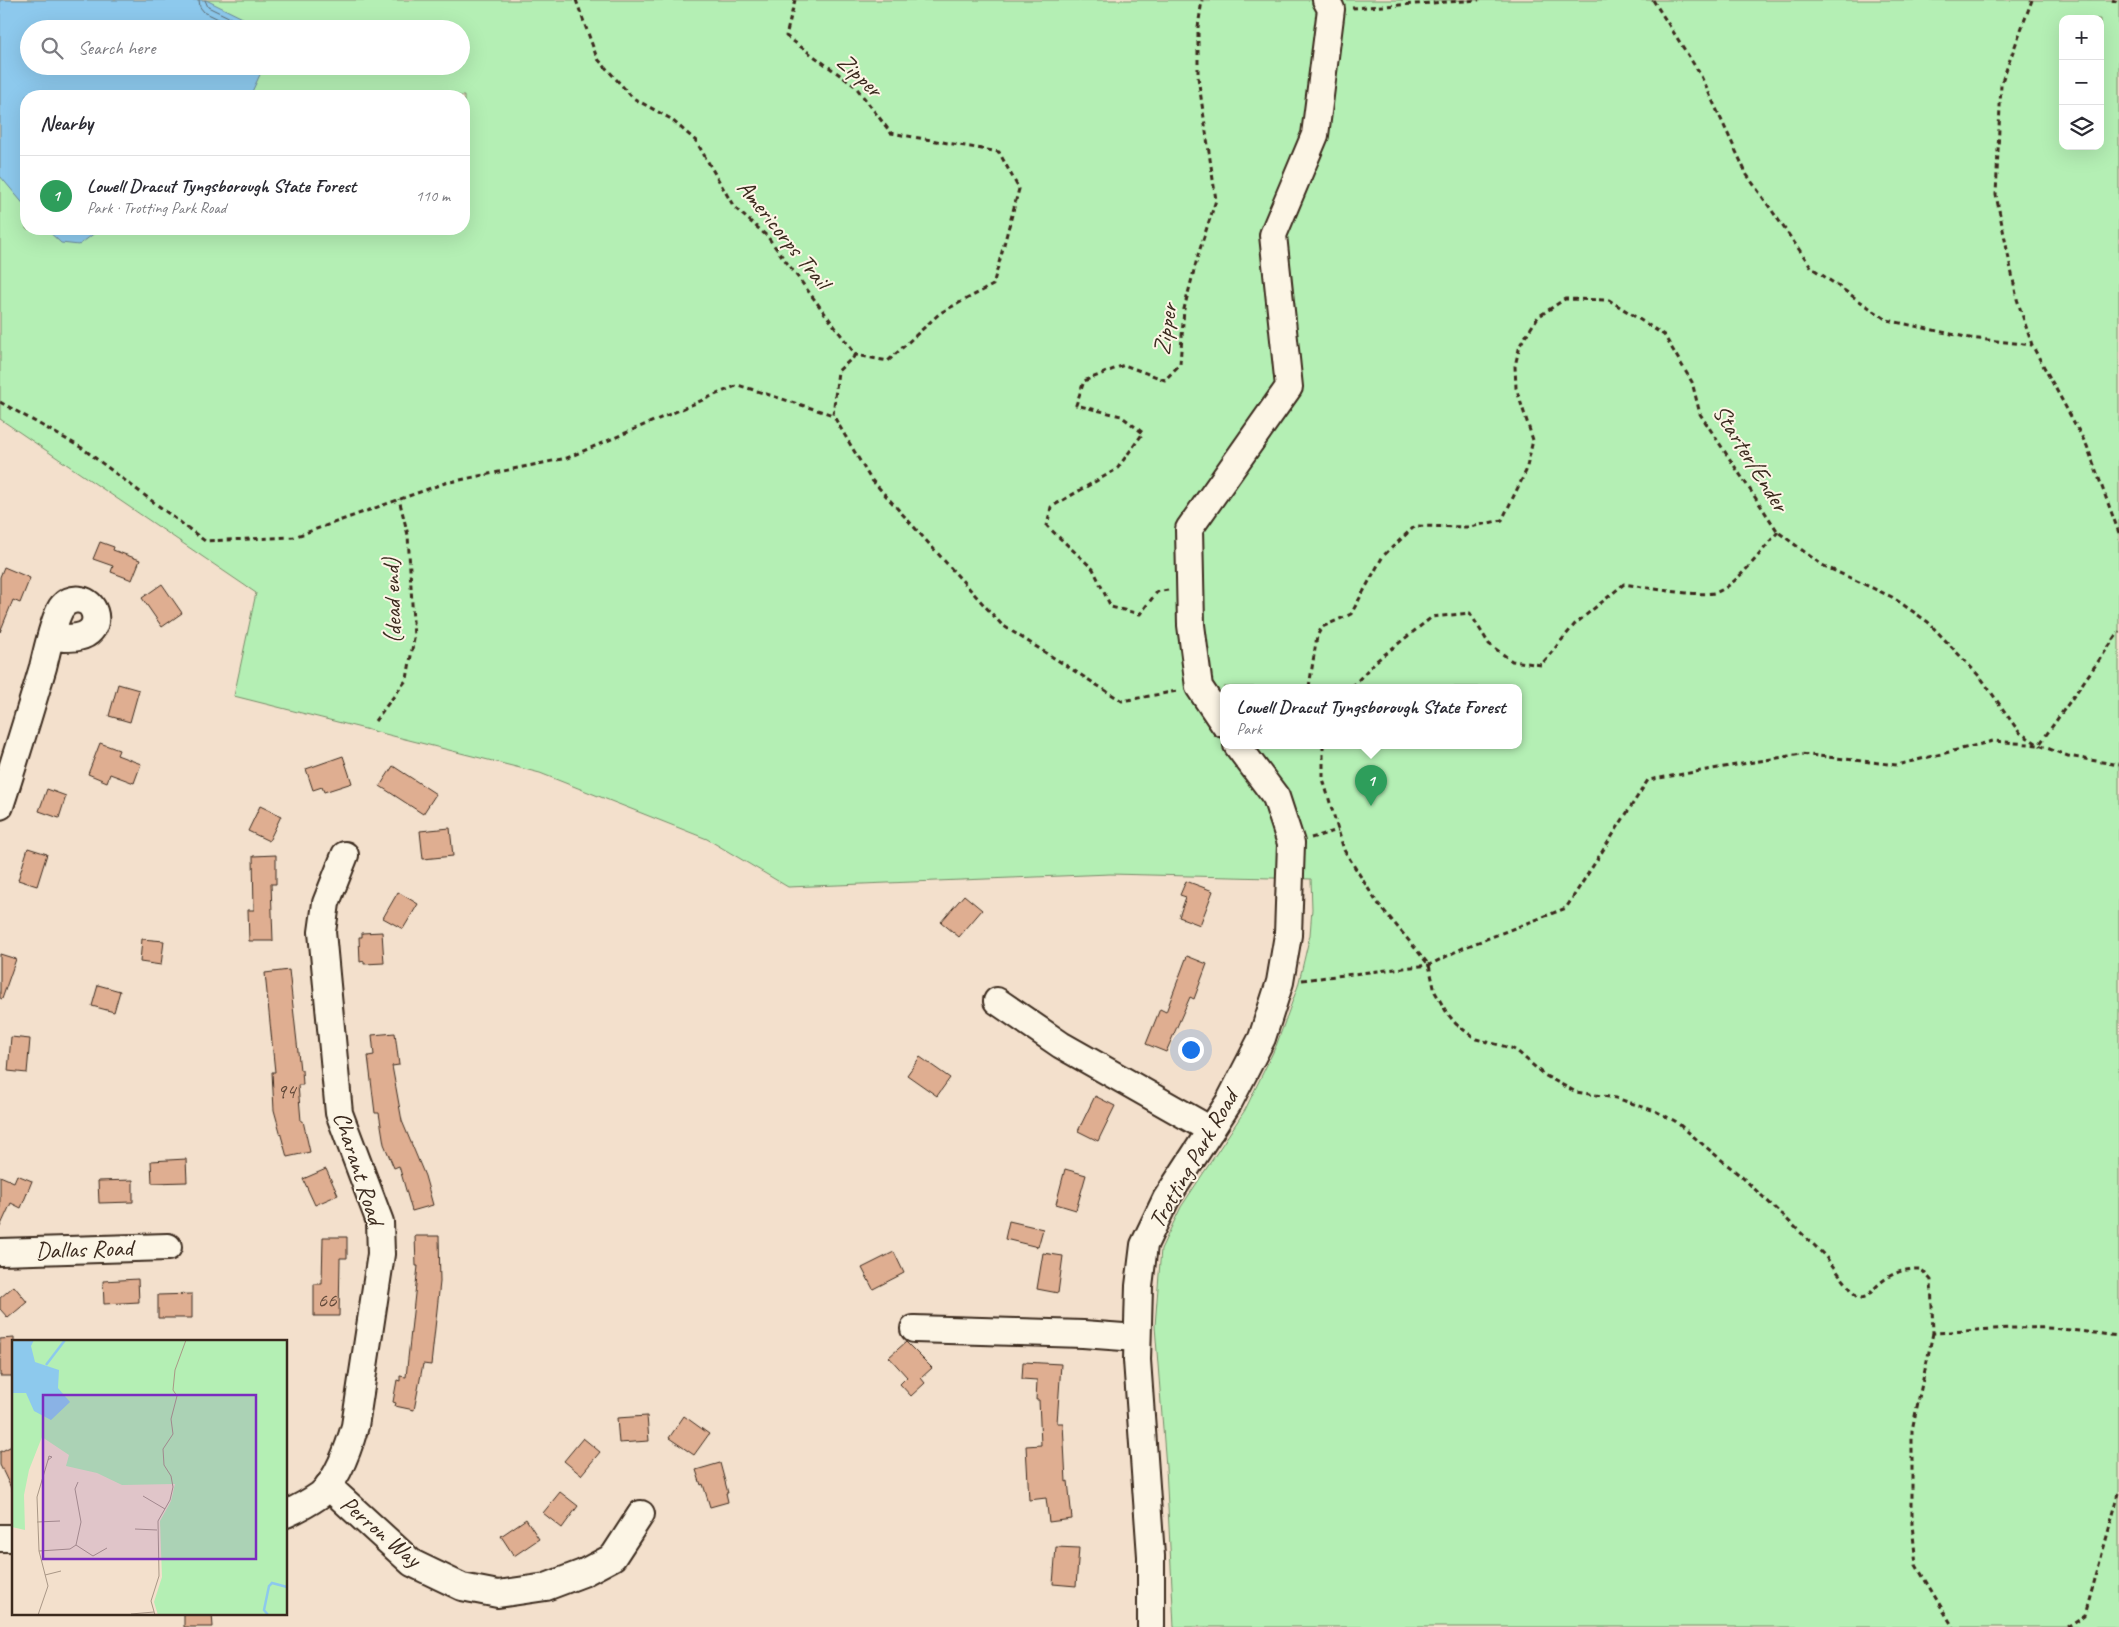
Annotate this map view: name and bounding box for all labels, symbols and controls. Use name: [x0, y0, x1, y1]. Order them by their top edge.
map controls: [2059, 15, 2104, 150]
button: +: [2059, 15, 2104, 60]
search box: [20, 20, 470, 75]
icon: search: [38, 34, 66, 62]
text: Search here: [78, 36, 155, 60]
street label: Zipper: [831, 46, 891, 105]
button: −: [2059, 60, 2104, 105]
button: layers: [2059, 105, 2104, 150]
text: Nearby: [40, 110, 93, 136]
street label: Americorps Trail: [731, 173, 840, 298]
text: Lowell Dracut Tyngsborough State Forest: [87, 174, 356, 198]
text: 1: [52, 186, 60, 206]
text: 110 m: [416, 186, 450, 206]
text: Park · Trotting Park Road: [87, 198, 226, 218]
street label: Zipper: [1146, 299, 1184, 357]
street label: Starter/Ender: [1706, 399, 1797, 519]
street label: (dead end): [375, 556, 408, 644]
popup: [1220, 684, 1522, 749]
text: Lowell Dracut Tyngsborough State Forest: [1237, 695, 1505, 719]
text: Park: [1237, 719, 1262, 739]
pin: 1: [1355, 765, 1387, 806]
your location: [1178, 1037, 1204, 1063]
house number: 94: [277, 1078, 298, 1104]
street label: Trotting Park Road: [1141, 1082, 1246, 1233]
street label: Charant Road: [327, 1108, 392, 1232]
street label: Dallas Road: [35, 1232, 137, 1266]
house number: 66: [318, 1287, 337, 1313]
inset map: [12, 1340, 288, 1614]
street label: Perron Way: [335, 1489, 429, 1575]

